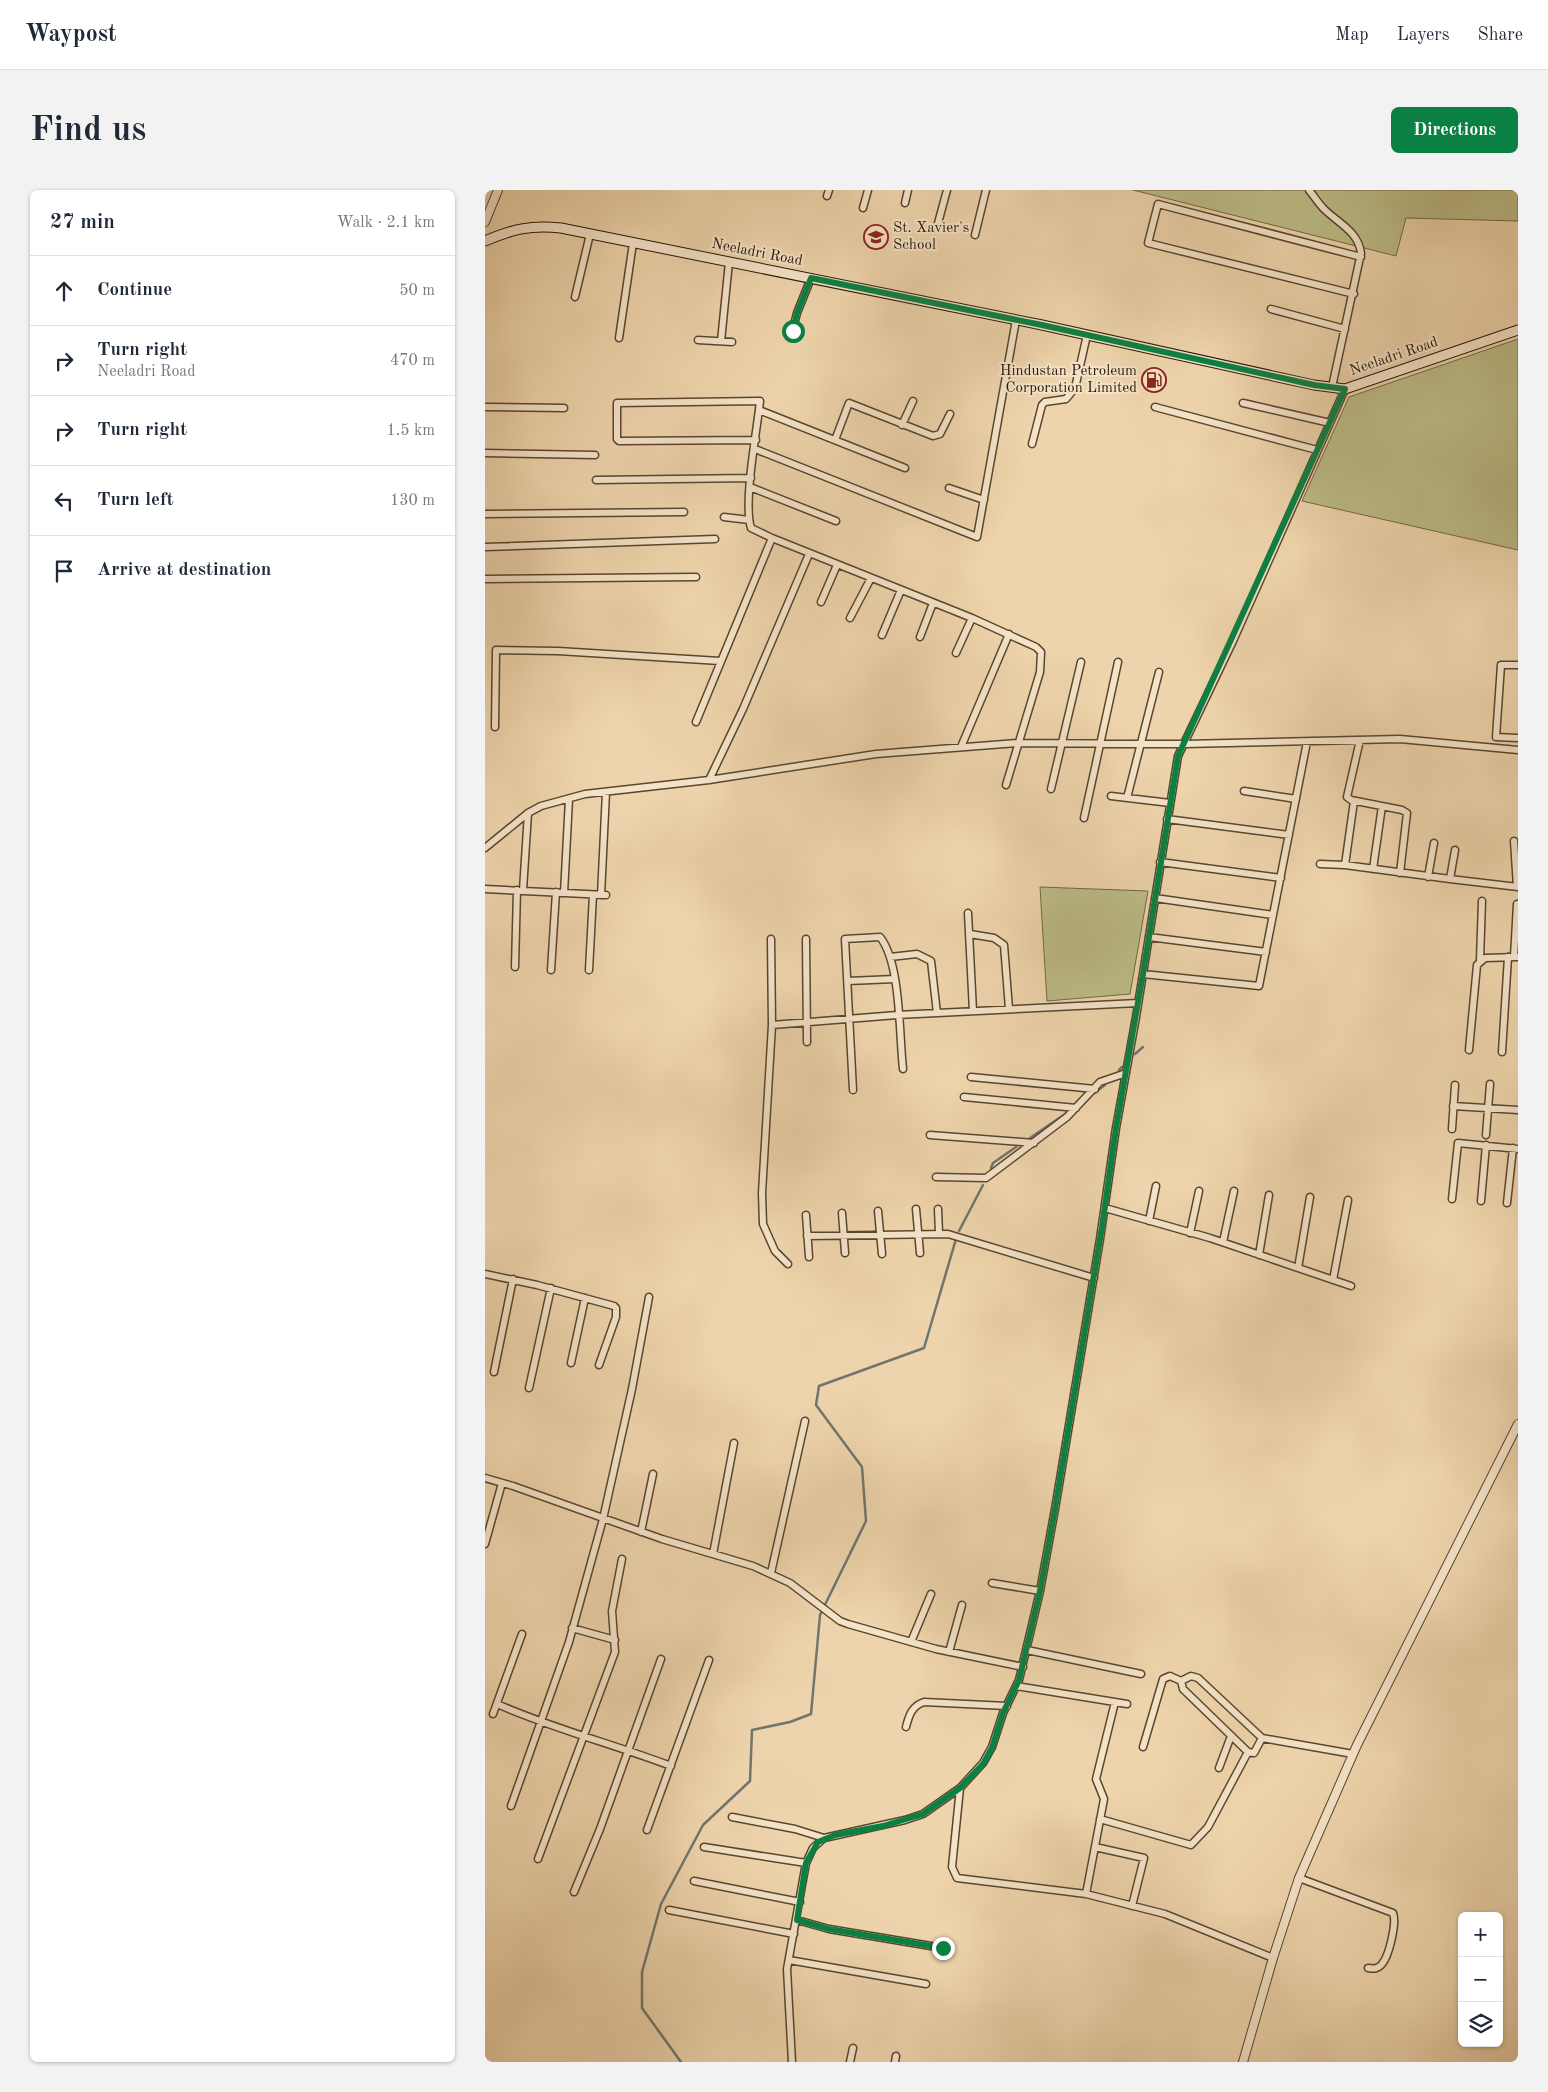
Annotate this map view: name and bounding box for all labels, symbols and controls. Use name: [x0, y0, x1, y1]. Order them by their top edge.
text: Waypost: [25, 23, 117, 47]
text: Map: [1335, 26, 1369, 44]
text: Layers: [1397, 26, 1449, 44]
text: Share: [1477, 26, 1523, 44]
button: Directions: [1391, 107, 1518, 153]
text: Find us: [30, 113, 146, 148]
text: 27 min: [50, 212, 115, 233]
text: Walk · 2.1 km: [337, 215, 435, 231]
place label: St. Xavier's School: [893, 221, 969, 253]
school or university icon: St. Xavier's School: [863, 224, 889, 250]
street label: Neeladri Road: [710, 237, 804, 269]
icon: ahead: [50, 277, 78, 305]
text: Continue: [97, 281, 172, 300]
text: 50 m: [399, 283, 435, 299]
route start: [782, 320, 805, 343]
street label: Neeladri Road: [1348, 335, 1440, 379]
text: Turn right: [97, 341, 187, 360]
icon: right: [50, 347, 78, 375]
text: 470 m: [390, 353, 435, 369]
text: Neeladri Road: [97, 364, 196, 380]
place label: Hindustan Petroleum Corporation Limited: [1000, 364, 1137, 396]
fuel station icon: Hindustan Petroleum Corporation Limited: [1141, 367, 1167, 393]
icon: right: [50, 417, 78, 445]
text: Turn right: [97, 421, 187, 440]
text: 1.5 km: [386, 423, 435, 439]
icon: left: [50, 487, 78, 515]
text: Turn left: [97, 491, 174, 510]
text: 130 m: [390, 493, 435, 509]
icon: arrive: [50, 557, 78, 585]
text: Arrive at destination: [97, 561, 271, 580]
map controls: [1458, 1912, 1503, 2047]
button: +: [1458, 1912, 1503, 1957]
route end: [932, 1937, 955, 1960]
button: −: [1458, 1957, 1503, 2002]
button: layers: [1458, 2002, 1503, 2047]

